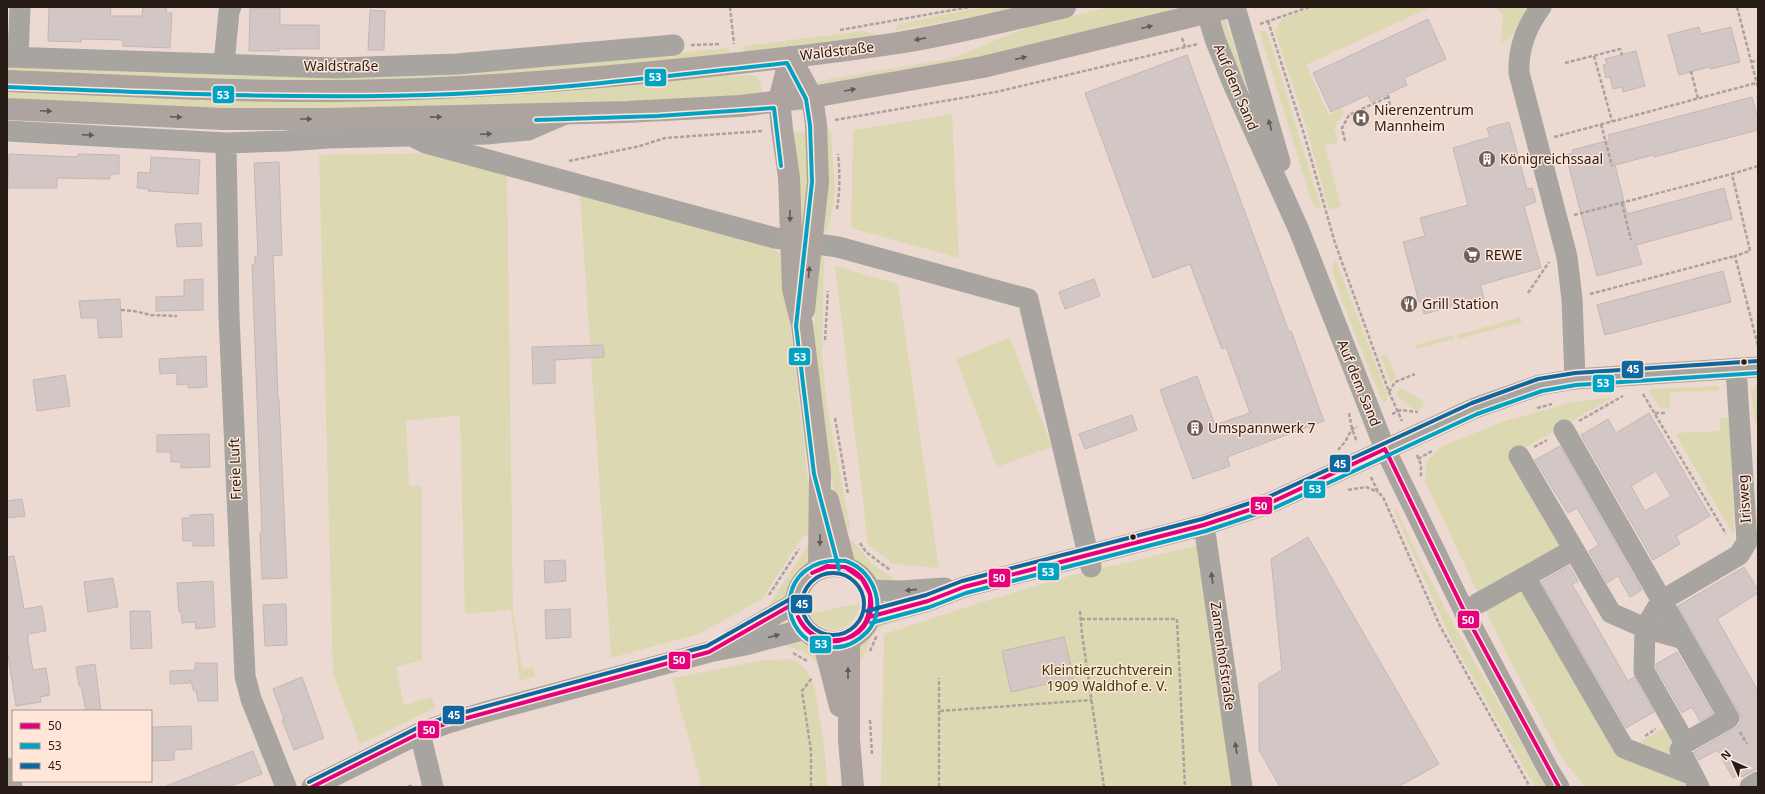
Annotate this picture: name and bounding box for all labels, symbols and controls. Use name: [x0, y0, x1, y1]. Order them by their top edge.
one-way arrow: [1142, 24, 1154, 30]
one-way arrow: [914, 36, 926, 42]
street label: Waldstraße: [799, 37, 875, 64]
street label: Auf dem Sand: [1210, 41, 1263, 133]
one-way arrow: [1015, 54, 1027, 60]
street label: Waldstraße: [304, 56, 378, 75]
line badge: 53: [644, 68, 667, 87]
text: 53: [649, 69, 661, 84]
line badge: 53: [212, 85, 235, 104]
text: 53: [217, 87, 229, 102]
one-way arrow: [844, 87, 856, 93]
place label: Nierenzentrum Mannheim: [1374, 100, 1474, 135]
one-way arrow: [40, 107, 52, 114]
hospital icon: Nierenzentrum Mannheim: [1351, 108, 1371, 128]
one-way arrow: [430, 113, 442, 120]
one-way arrow: [170, 114, 183, 120]
one-way arrow: [300, 116, 313, 122]
one-way arrow: [1267, 119, 1273, 131]
one-way arrow: [480, 130, 492, 137]
one-way arrow: [82, 132, 94, 139]
building icon: Königreichssaal: [1477, 149, 1497, 169]
place label: Königreichssaal: [1500, 149, 1603, 168]
one-way arrow: [787, 210, 793, 223]
supermarket icon: REWE: [1462, 245, 1482, 265]
place label: REWE: [1485, 245, 1522, 264]
one-way arrow: [806, 266, 812, 278]
restaurant icon: Grill Station: [1399, 294, 1419, 314]
place label: Grill Station: [1422, 294, 1499, 313]
street label: Auf dem Sand: [1333, 337, 1386, 429]
line badge: 53: [788, 347, 811, 366]
text: 53: [794, 349, 806, 364]
unlabelled marker: [1739, 357, 1749, 367]
line badge: 45: [1621, 360, 1644, 379]
text: 45: [1627, 361, 1639, 376]
line badge: 53: [1592, 374, 1615, 393]
text: 53: [1597, 375, 1609, 390]
building icon: Umspannwerk 7: [1185, 418, 1205, 438]
place label: Umspannwerk 7: [1208, 418, 1316, 437]
street label: Freie Luft: [224, 438, 245, 500]
line badge: 45: [1329, 454, 1351, 473]
text: 45: [1334, 456, 1346, 471]
street label: Irisweg: [1732, 474, 1755, 524]
line badge: 53: [1303, 480, 1326, 499]
text: 53: [1309, 481, 1321, 496]
line badge: 50: [1250, 496, 1273, 515]
text: 50: [1255, 498, 1267, 513]
unlabelled marker: [1128, 532, 1138, 542]
one-way arrow: [817, 534, 823, 547]
line badge: 53: [1037, 562, 1060, 581]
text: 53: [1042, 564, 1054, 579]
line badge: 50: [988, 568, 1011, 588]
text: 50: [993, 570, 1005, 585]
one-way arrow: [1209, 572, 1215, 584]
one-way arrow: [905, 587, 917, 593]
line badge: 45: [790, 594, 813, 614]
text: 45: [796, 596, 808, 611]
street label: Zamenhofstraße: [1206, 600, 1241, 711]
line badge: 50: [1457, 610, 1480, 629]
text: 50: [1462, 612, 1474, 627]
one-way arrow: [768, 633, 780, 639]
line badge: 53: [809, 635, 832, 654]
text: 53: [815, 636, 827, 651]
line badge: 50: [668, 651, 691, 670]
text: 50: [673, 652, 685, 667]
park label: Kleintierzuchtverein 1909 Waldhof e. V.: [1041, 660, 1173, 695]
one-way arrow: [845, 666, 851, 679]
line badge: 45: [442, 705, 465, 725]
text: 45: [448, 707, 460, 722]
legend: [12, 710, 152, 782]
text: 50: [48, 717, 62, 734]
line badge: 50: [417, 720, 440, 739]
text: 50: [423, 722, 435, 737]
text: 53: [48, 737, 62, 754]
one-way arrow: [1233, 742, 1239, 755]
north arrow: [1713, 742, 1753, 782]
text: N: [1717, 746, 1734, 763]
text: 45: [48, 757, 62, 774]

